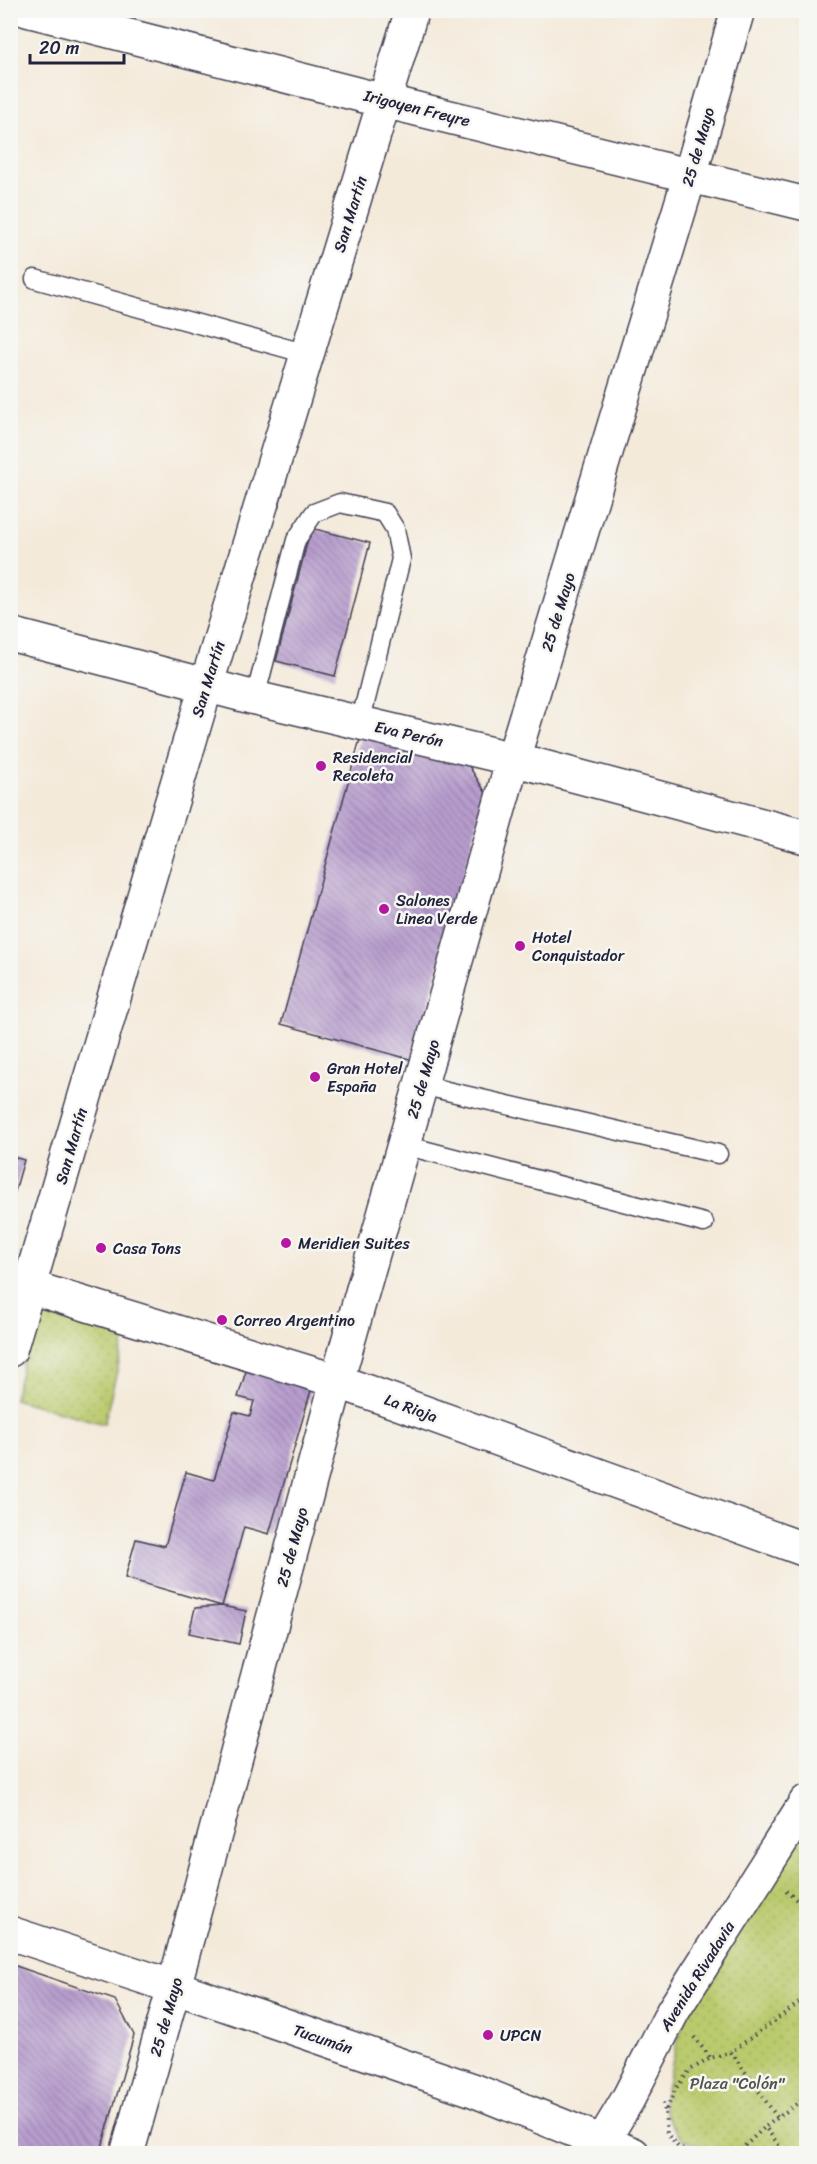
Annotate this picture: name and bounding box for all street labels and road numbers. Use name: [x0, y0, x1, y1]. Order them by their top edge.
street label: Irigoyen Freyre: [360, 81, 473, 135]
street label: 25 de Mayo: [673, 104, 723, 190]
street label: San Martín: [325, 172, 375, 256]
street label: 25 de Mayo: [532, 569, 584, 655]
street label: San Martín: [183, 637, 233, 721]
street label: Eva Perón: [372, 712, 447, 756]
street label: 25 de Mayo: [398, 1036, 448, 1122]
street label: San Martín: [46, 1104, 96, 1188]
street label: La Rioja: [380, 1385, 442, 1431]
street label: 25 de Mayo: [267, 1504, 317, 1590]
street label: Avenida Rivadavia: [651, 1914, 743, 2038]
street label: 25 de Mayo: [141, 1974, 191, 2060]
street label: Tucumán: [289, 2015, 357, 2063]

